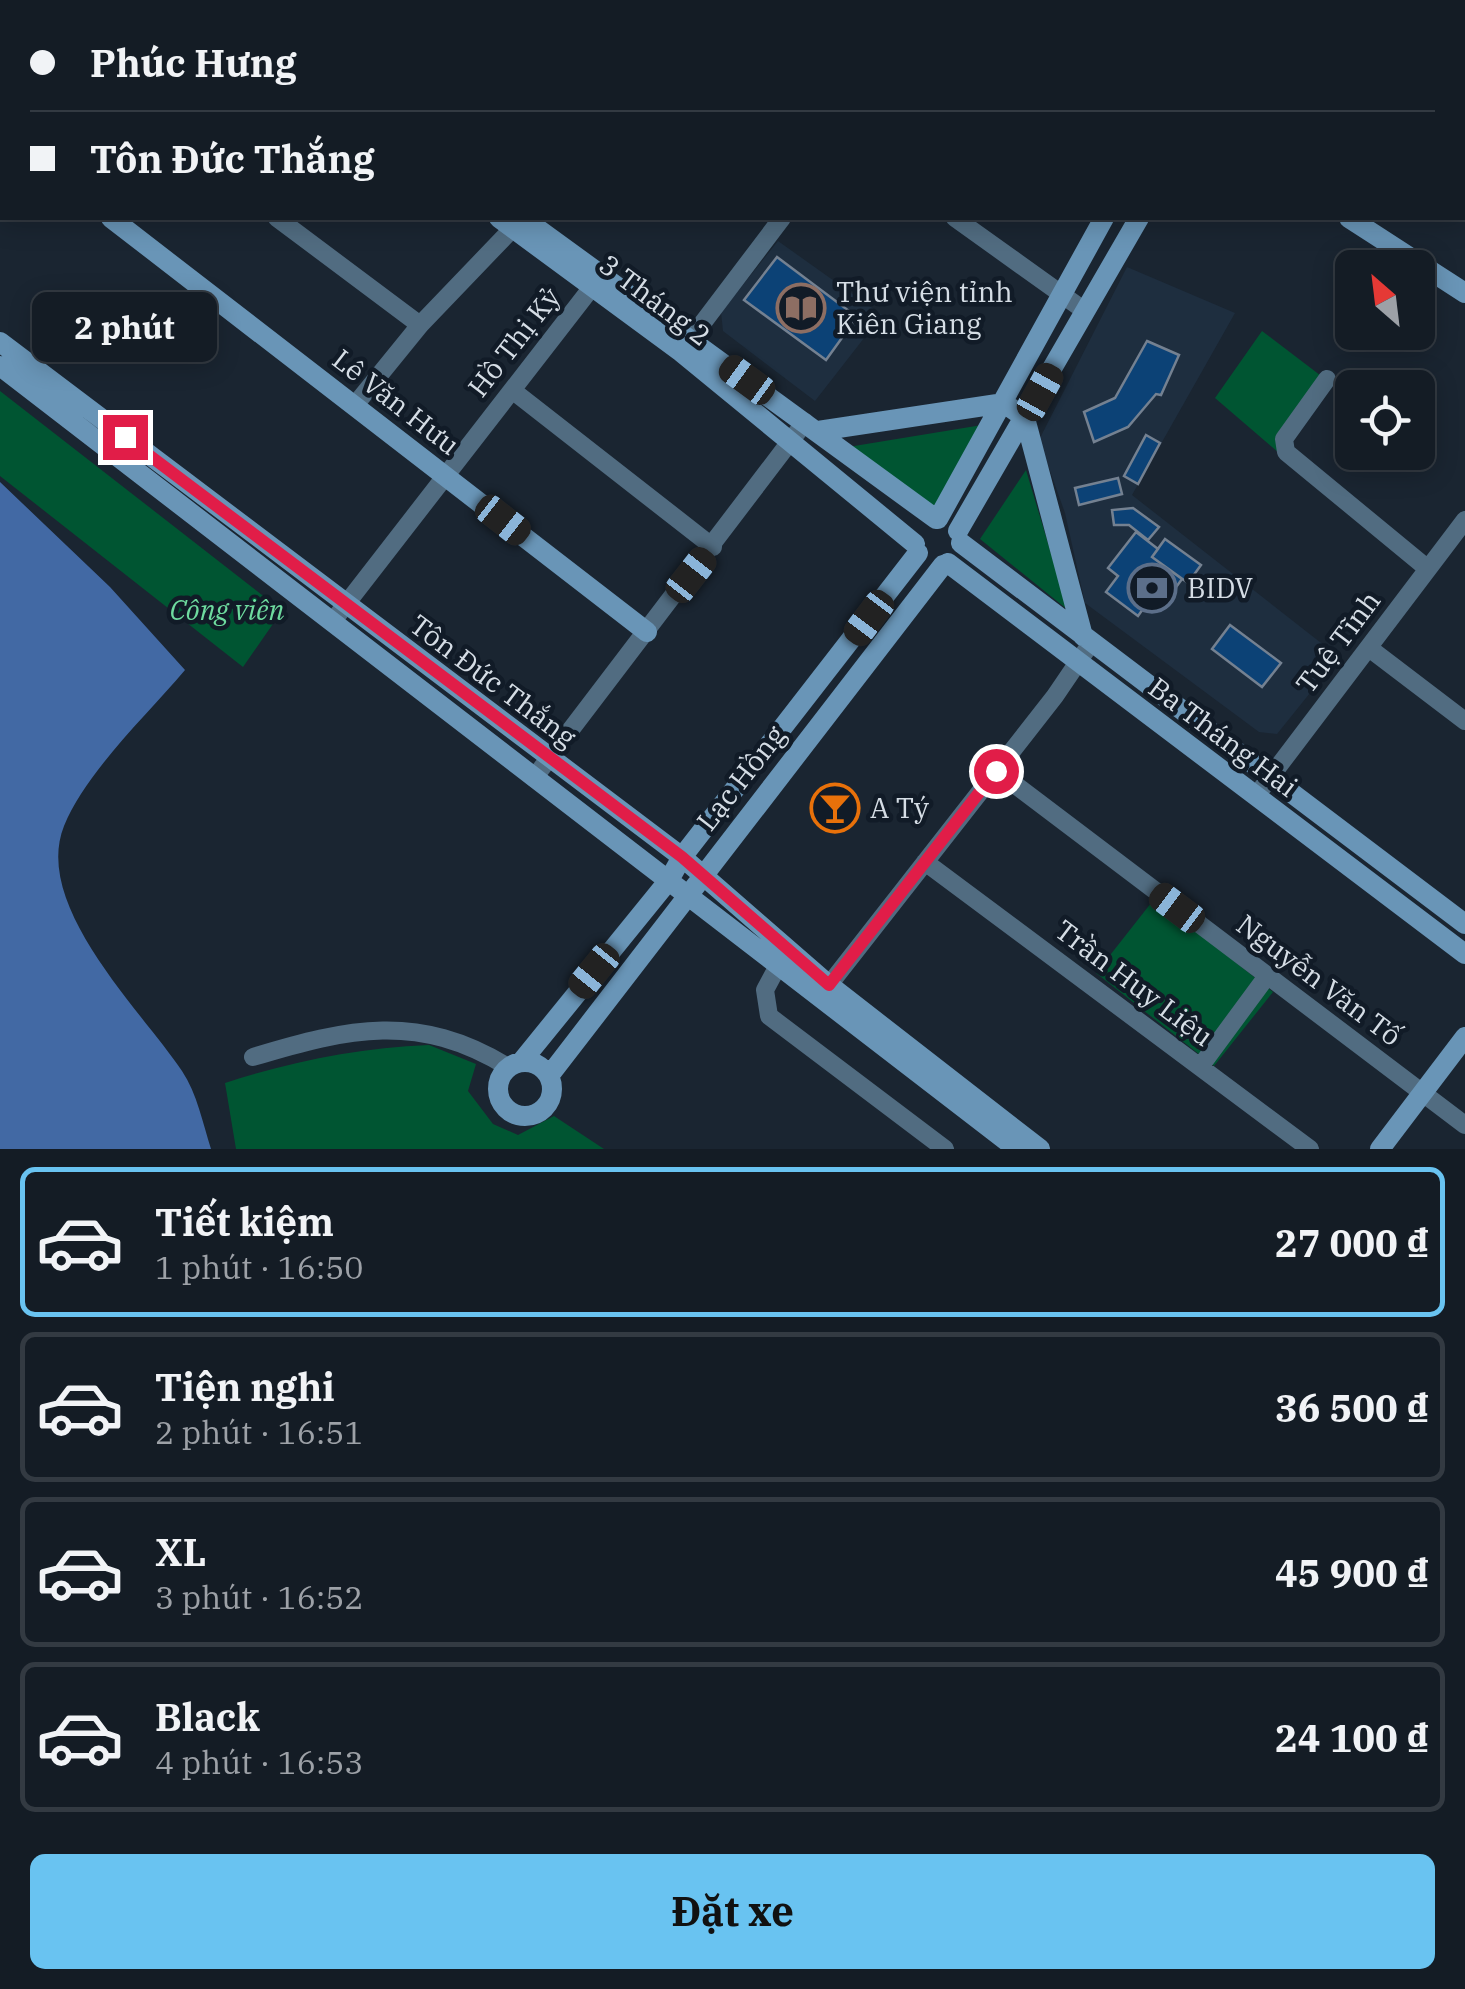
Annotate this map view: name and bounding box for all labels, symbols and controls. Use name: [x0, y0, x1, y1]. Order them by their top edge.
text: Phúc Hưng: [90, 38, 297, 87]
text: Tôn Đức Thắng: [90, 134, 375, 183]
street label: 3 Tháng 2: [592, 245, 719, 354]
north arrow: [1335, 250, 1435, 350]
map controls: [1335, 250, 1435, 470]
place label: Thư viện tỉnh Kiên Giang: [836, 273, 1013, 342]
street label: Hồ Thị Kỷ: [459, 279, 568, 404]
library icon: Thư viện tỉnh Kiên Giang: [775, 282, 827, 334]
callout: 2 phút: [32, 292, 218, 362]
text: 2 phút: [74, 306, 175, 348]
street label: Lê Văn Hưu: [325, 340, 467, 463]
car: [714, 350, 780, 410]
car: [1012, 358, 1068, 426]
button: locate: [1335, 370, 1435, 470]
route end: [103, 415, 148, 460]
car: [470, 490, 536, 550]
car: [661, 542, 721, 608]
bank icon: BIDV: [1126, 562, 1178, 614]
place label: BIDV: [1187, 569, 1253, 606]
street label: Tuệ Tĩnh: [1287, 583, 1388, 700]
car: [839, 585, 899, 651]
park label: Công viên: [170, 591, 285, 628]
street label: Tôn Đức Thắng: [403, 606, 584, 755]
street label: Ba Tháng Hai: [1141, 668, 1305, 805]
street label: Lạc Hồng: [688, 718, 793, 838]
route start: [974, 749, 1019, 794]
bar icon: A Tý: [809, 782, 861, 834]
place label: A Tý: [870, 789, 929, 826]
car: [1144, 878, 1210, 938]
street label: Nguyễn Văn Tố: [1229, 905, 1409, 1054]
street label: Trần Huy Liệu: [1048, 911, 1221, 1054]
car: [563, 938, 625, 1004]
icon: car: [35, 1197, 125, 1287]
text: Tiết kiệm: [155, 1197, 334, 1246]
text: 27 000 ₫: [1275, 1218, 1430, 1267]
text: 1 phút · 16:50: [155, 1246, 364, 1288]
icon: car: [35, 1362, 125, 1452]
text: Tiện nghi: [155, 1362, 335, 1411]
text: 36 500 ₫: [1275, 1383, 1430, 1432]
text: 2 phút · 16:51: [155, 1411, 364, 1453]
icon: car: [35, 1527, 125, 1617]
text: XL: [155, 1527, 206, 1576]
text: 45 900 ₫: [1275, 1548, 1430, 1597]
text: 3 phút · 16:52: [155, 1576, 364, 1618]
icon: car: [35, 1692, 125, 1782]
text: Black: [155, 1692, 260, 1741]
text: 24 100 ₫: [1275, 1713, 1430, 1762]
text: 4 phút · 16:53: [155, 1741, 364, 1783]
button: Đặt xe: [30, 1854, 1435, 1969]

